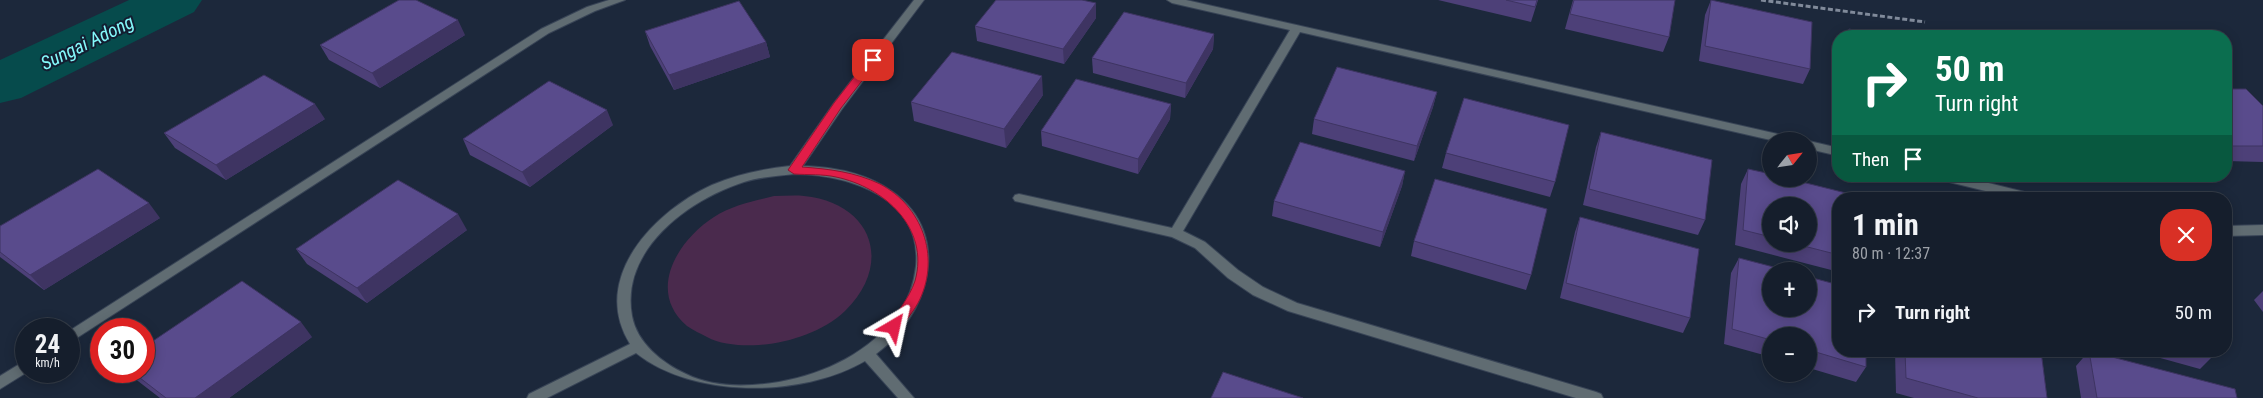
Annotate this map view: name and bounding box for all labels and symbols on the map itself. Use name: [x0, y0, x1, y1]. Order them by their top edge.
water label: Sungai Adong: [37, 10, 138, 75]
pin: [852, 39, 894, 81]
north arrow: [1762, 132, 1818, 188]
position arrow: [867, 300, 919, 352]
speed limit sign: 30: [90, 318, 155, 383]

